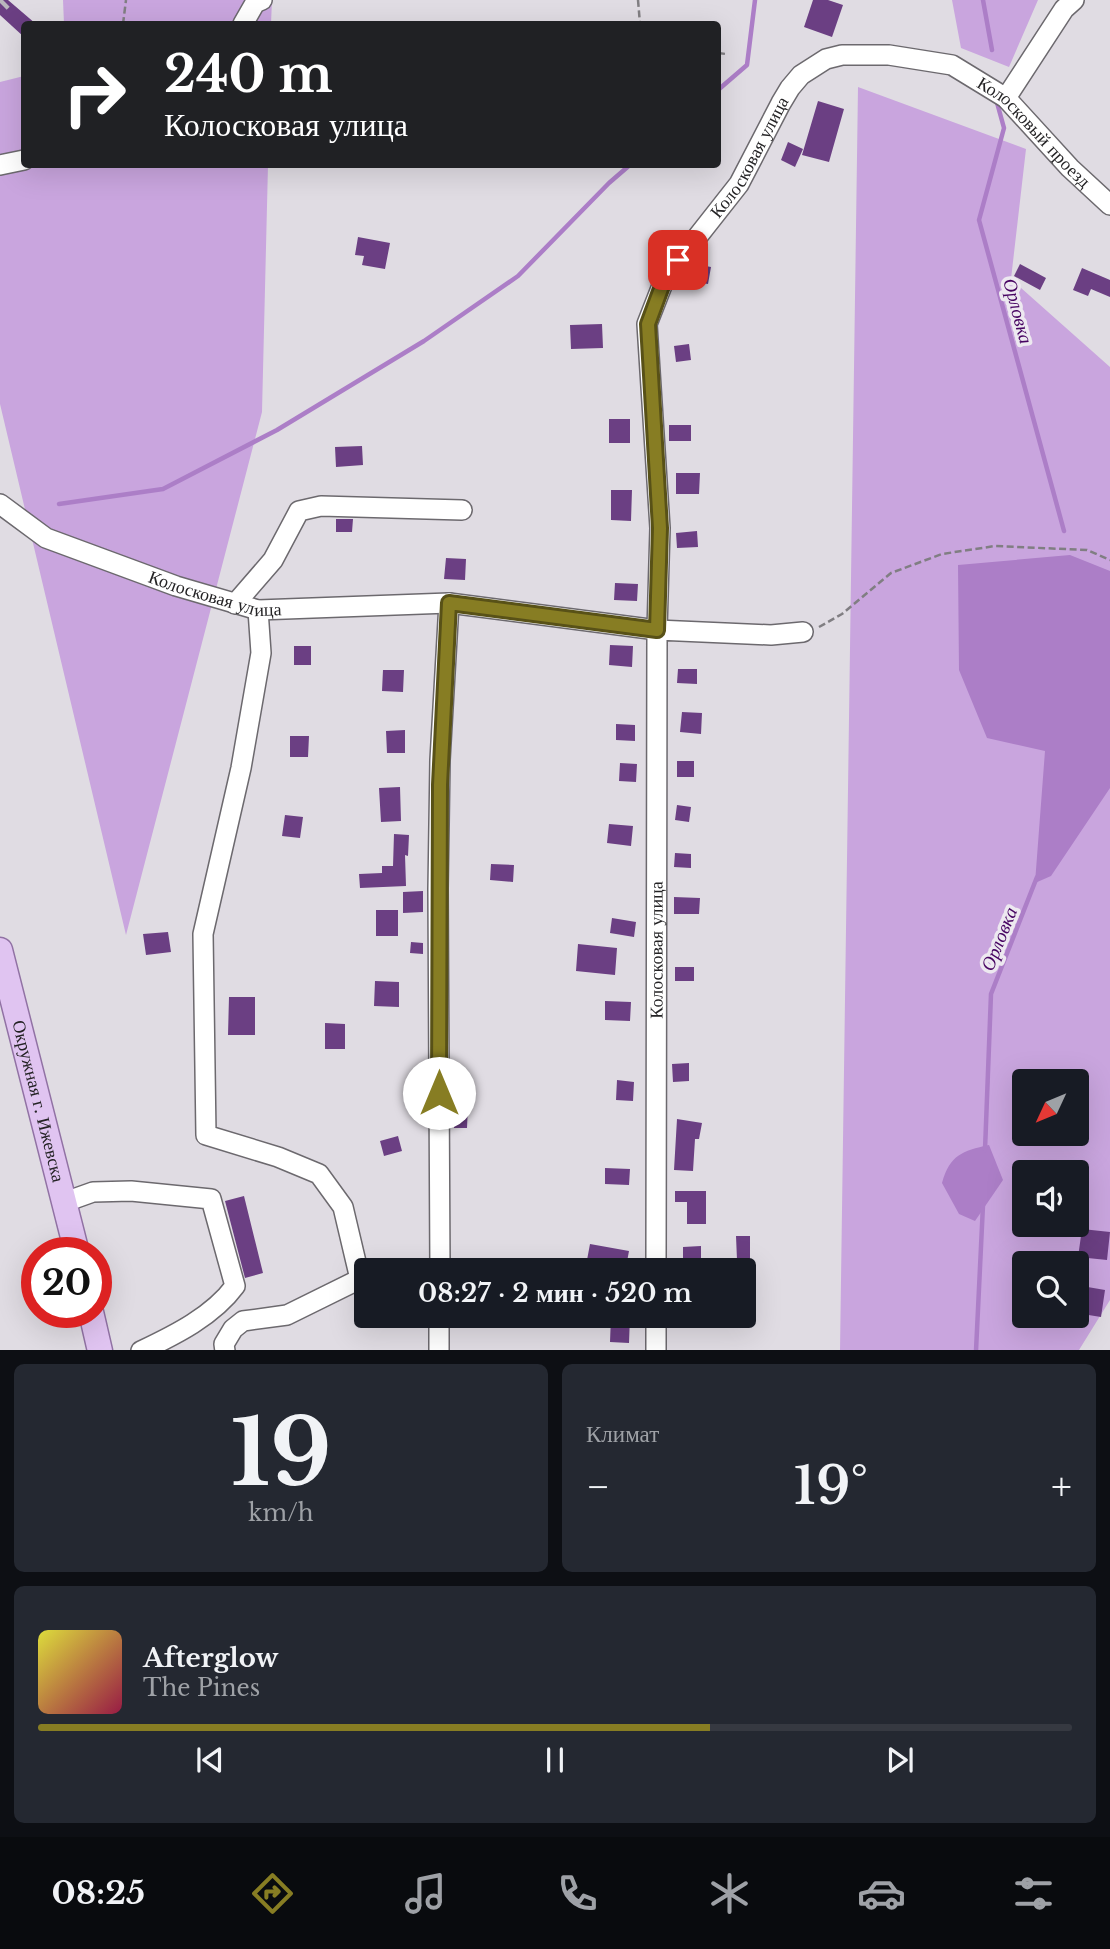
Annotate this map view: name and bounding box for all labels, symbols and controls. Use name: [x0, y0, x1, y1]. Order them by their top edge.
text: 240 m: [164, 44, 333, 105]
icon: right: [49, 49, 140, 140]
street label: Колосковый проезд: [973, 72, 1095, 192]
street label: Колосковая улица: [705, 92, 793, 222]
text: Колосковая улица: [164, 105, 408, 145]
pin: [648, 230, 708, 290]
icon: arrive: [659, 241, 697, 279]
water label: Орловка: [998, 276, 1038, 346]
street label: Колосковая улица: [145, 566, 282, 621]
street label: Колосковая улица: [645, 881, 668, 1019]
water label: Орловка: [976, 904, 1022, 974]
street label: Окружная г. Ижевска: [7, 1018, 70, 1184]
position arrow: [402, 1056, 476, 1130]
north arrow: [1012, 1069, 1088, 1146]
map controls: [1012, 1069, 1089, 1328]
button: sound: [1012, 1160, 1089, 1237]
speed limit sign: 20: [21, 1237, 112, 1328]
button: search: [1012, 1251, 1089, 1328]
text: 08:27 · 2 мин · 520 m: [418, 1277, 692, 1309]
text: 19: [230, 1397, 332, 1510]
text: Климат: [586, 1420, 659, 1448]
text: 19°: [793, 1454, 868, 1518]
text: −: [586, 1463, 610, 1510]
text: +: [1051, 1463, 1072, 1510]
text: km/h: [248, 1499, 314, 1527]
text: Afterglow: [143, 1642, 279, 1674]
text: The Pines: [143, 1674, 260, 1702]
icon: previous: [191, 1741, 229, 1779]
icon: pause: [536, 1741, 574, 1779]
icon: next: [881, 1741, 919, 1779]
icon: directions: [248, 1869, 297, 1918]
icon: music: [401, 1869, 450, 1918]
icon: phone: [553, 1869, 602, 1918]
icon: climate: [705, 1869, 754, 1918]
icon: car: [857, 1869, 906, 1918]
icon: filters: [1009, 1869, 1058, 1918]
text: 08:25: [52, 1873, 145, 1913]

